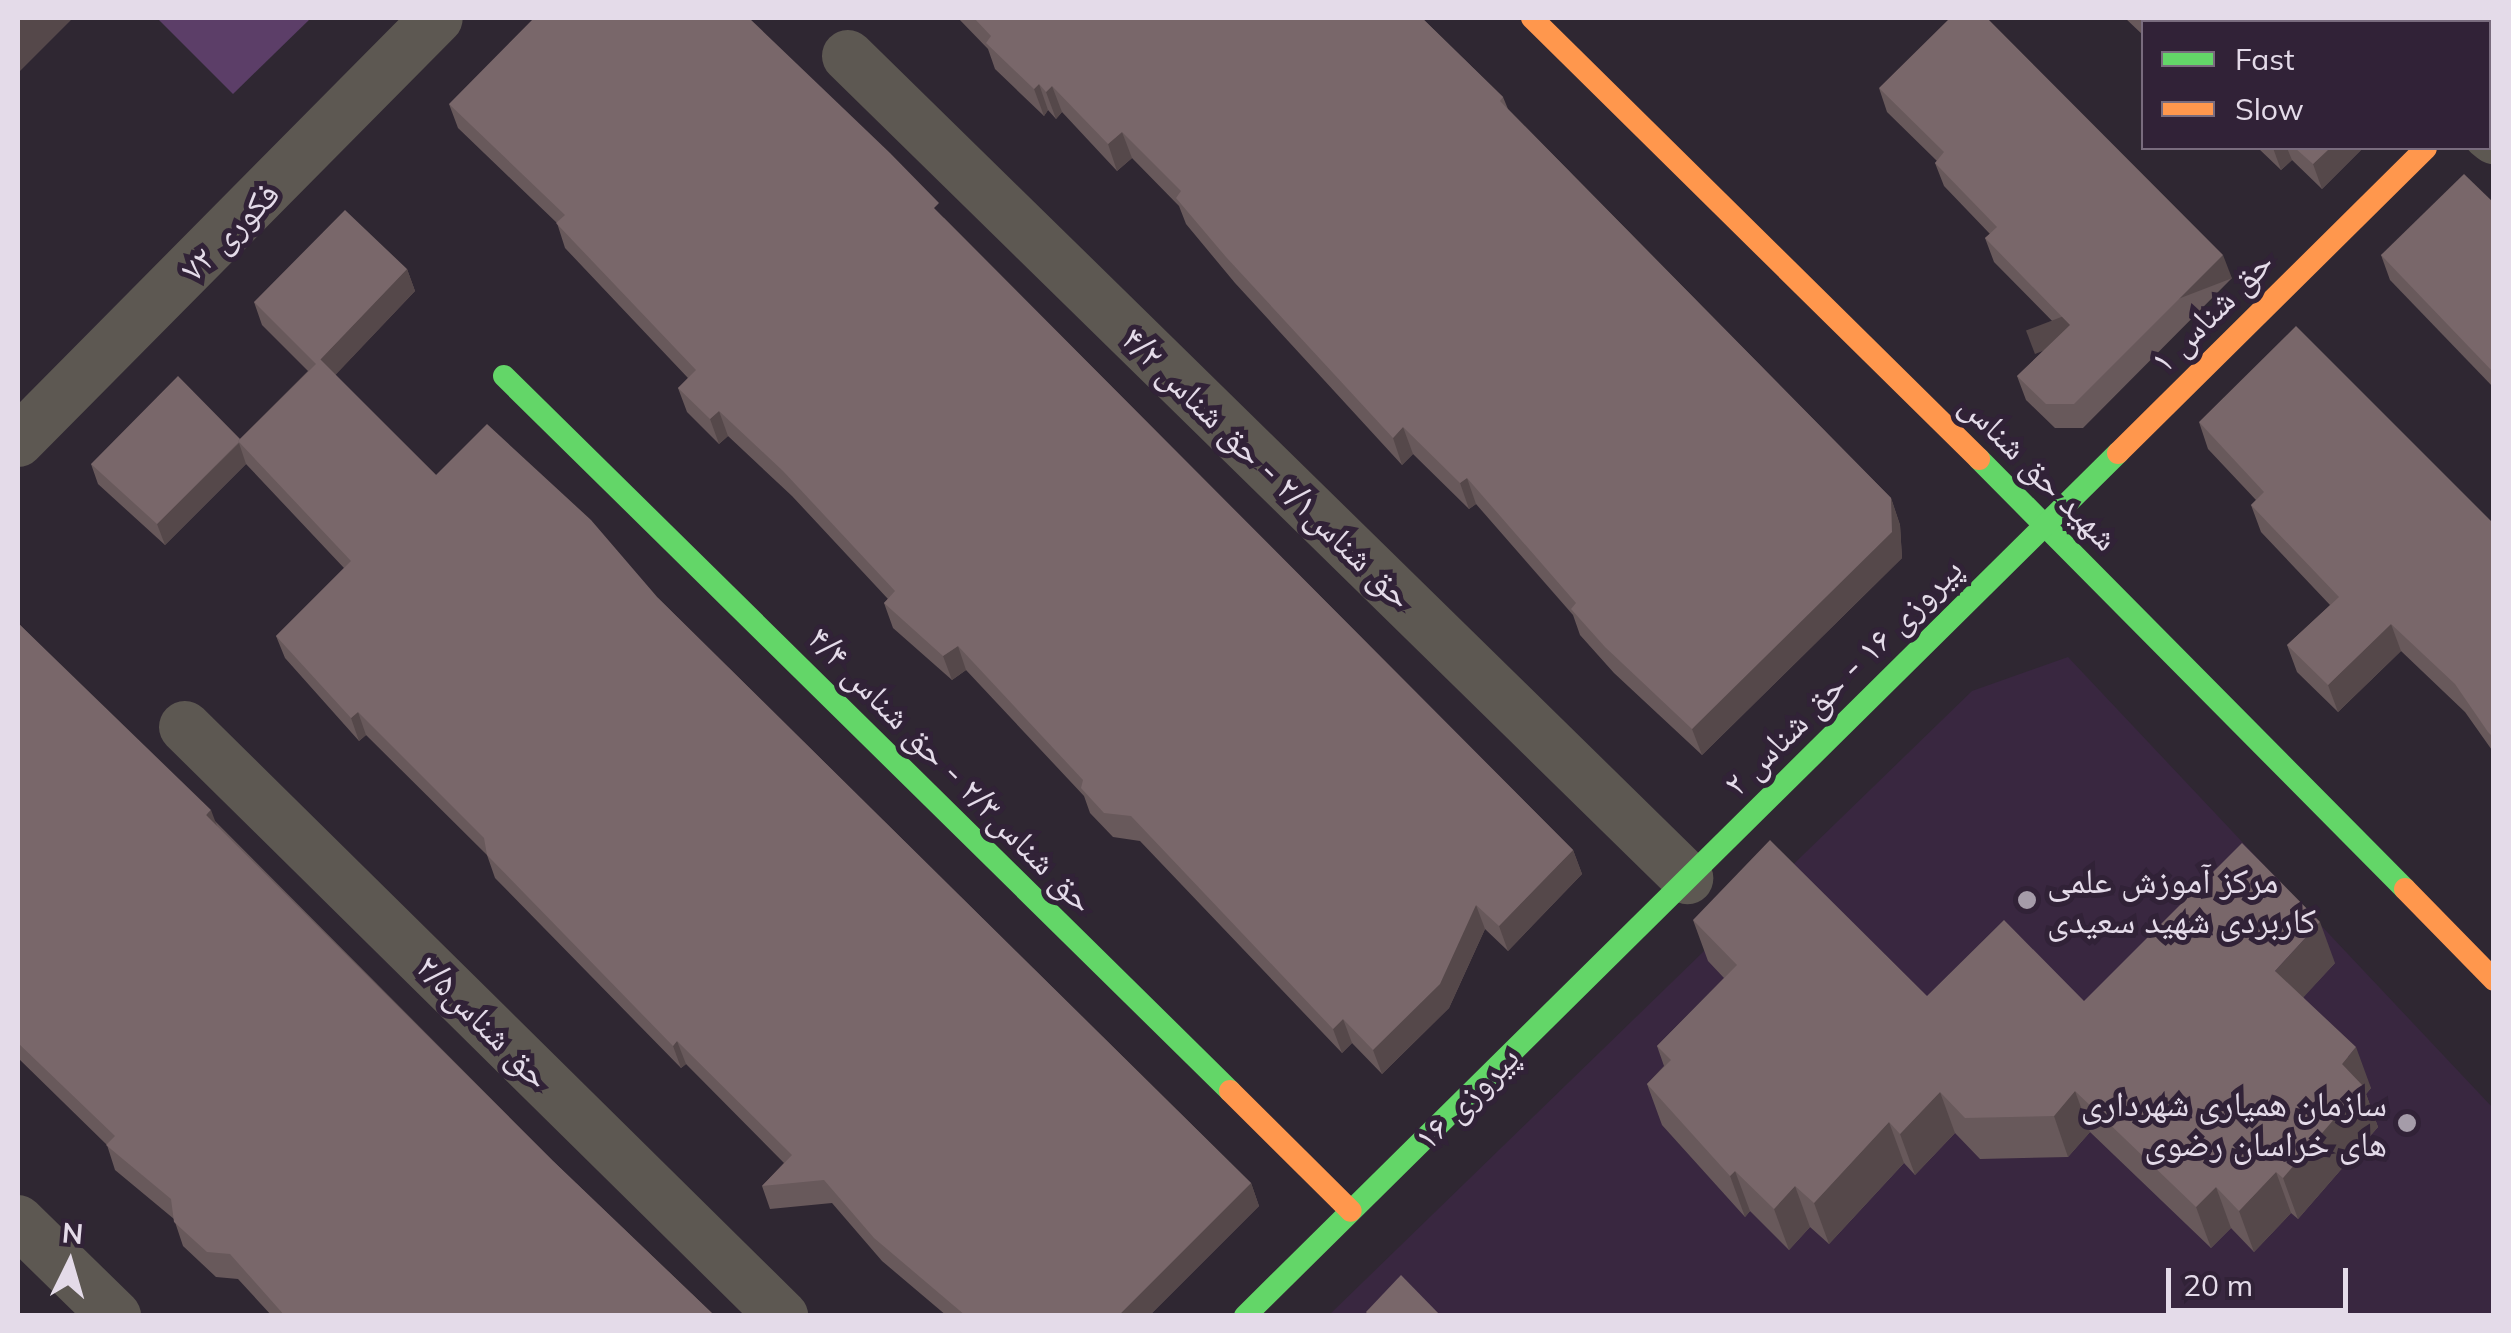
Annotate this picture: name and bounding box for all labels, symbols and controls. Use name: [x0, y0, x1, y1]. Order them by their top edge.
legend: [2141, 20, 2491, 150]
text: Fast: [2235, 40, 2295, 78]
text: Slow: [2235, 90, 2304, 128]
street label: فکوری ۷۲: [171, 173, 287, 289]
street label: حق شناس ۱: [2141, 241, 2281, 381]
street label: حق شناس۲/۱ - حق شناس ۴/۲: [1114, 317, 1422, 617]
street label: شهید حق شناس: [1952, 383, 2128, 559]
street label: پیروزی ۱۶ - حق شناس ۲: [1714, 548, 1970, 804]
street label: حق شناس۲/۳ - حق شناس ۴/۴: [800, 617, 1104, 921]
place label: مرکز آموزش علمی کاربردی شهید سعیدی: [2047, 859, 2316, 941]
marker: مرکز آموزش علمی کاربردی شهید سعیدی: [2016, 889, 2038, 911]
street label: حق شناس۲/۵: [408, 945, 560, 1097]
street label: پیروزی ۱۶: [1405, 1036, 1527, 1158]
place label: سازمان همیاری شهرداری های خراسان رضوی: [2081, 1082, 2387, 1164]
marker: سازمان همیاری شهرداری های خراسان رضوی: [2396, 1112, 2418, 1134]
north arrow: [20, 1213, 120, 1313]
text: N: [61, 1214, 85, 1251]
scale bar: [2171, 1248, 2354, 1310]
text: 20 m: [2183, 1266, 2253, 1304]

